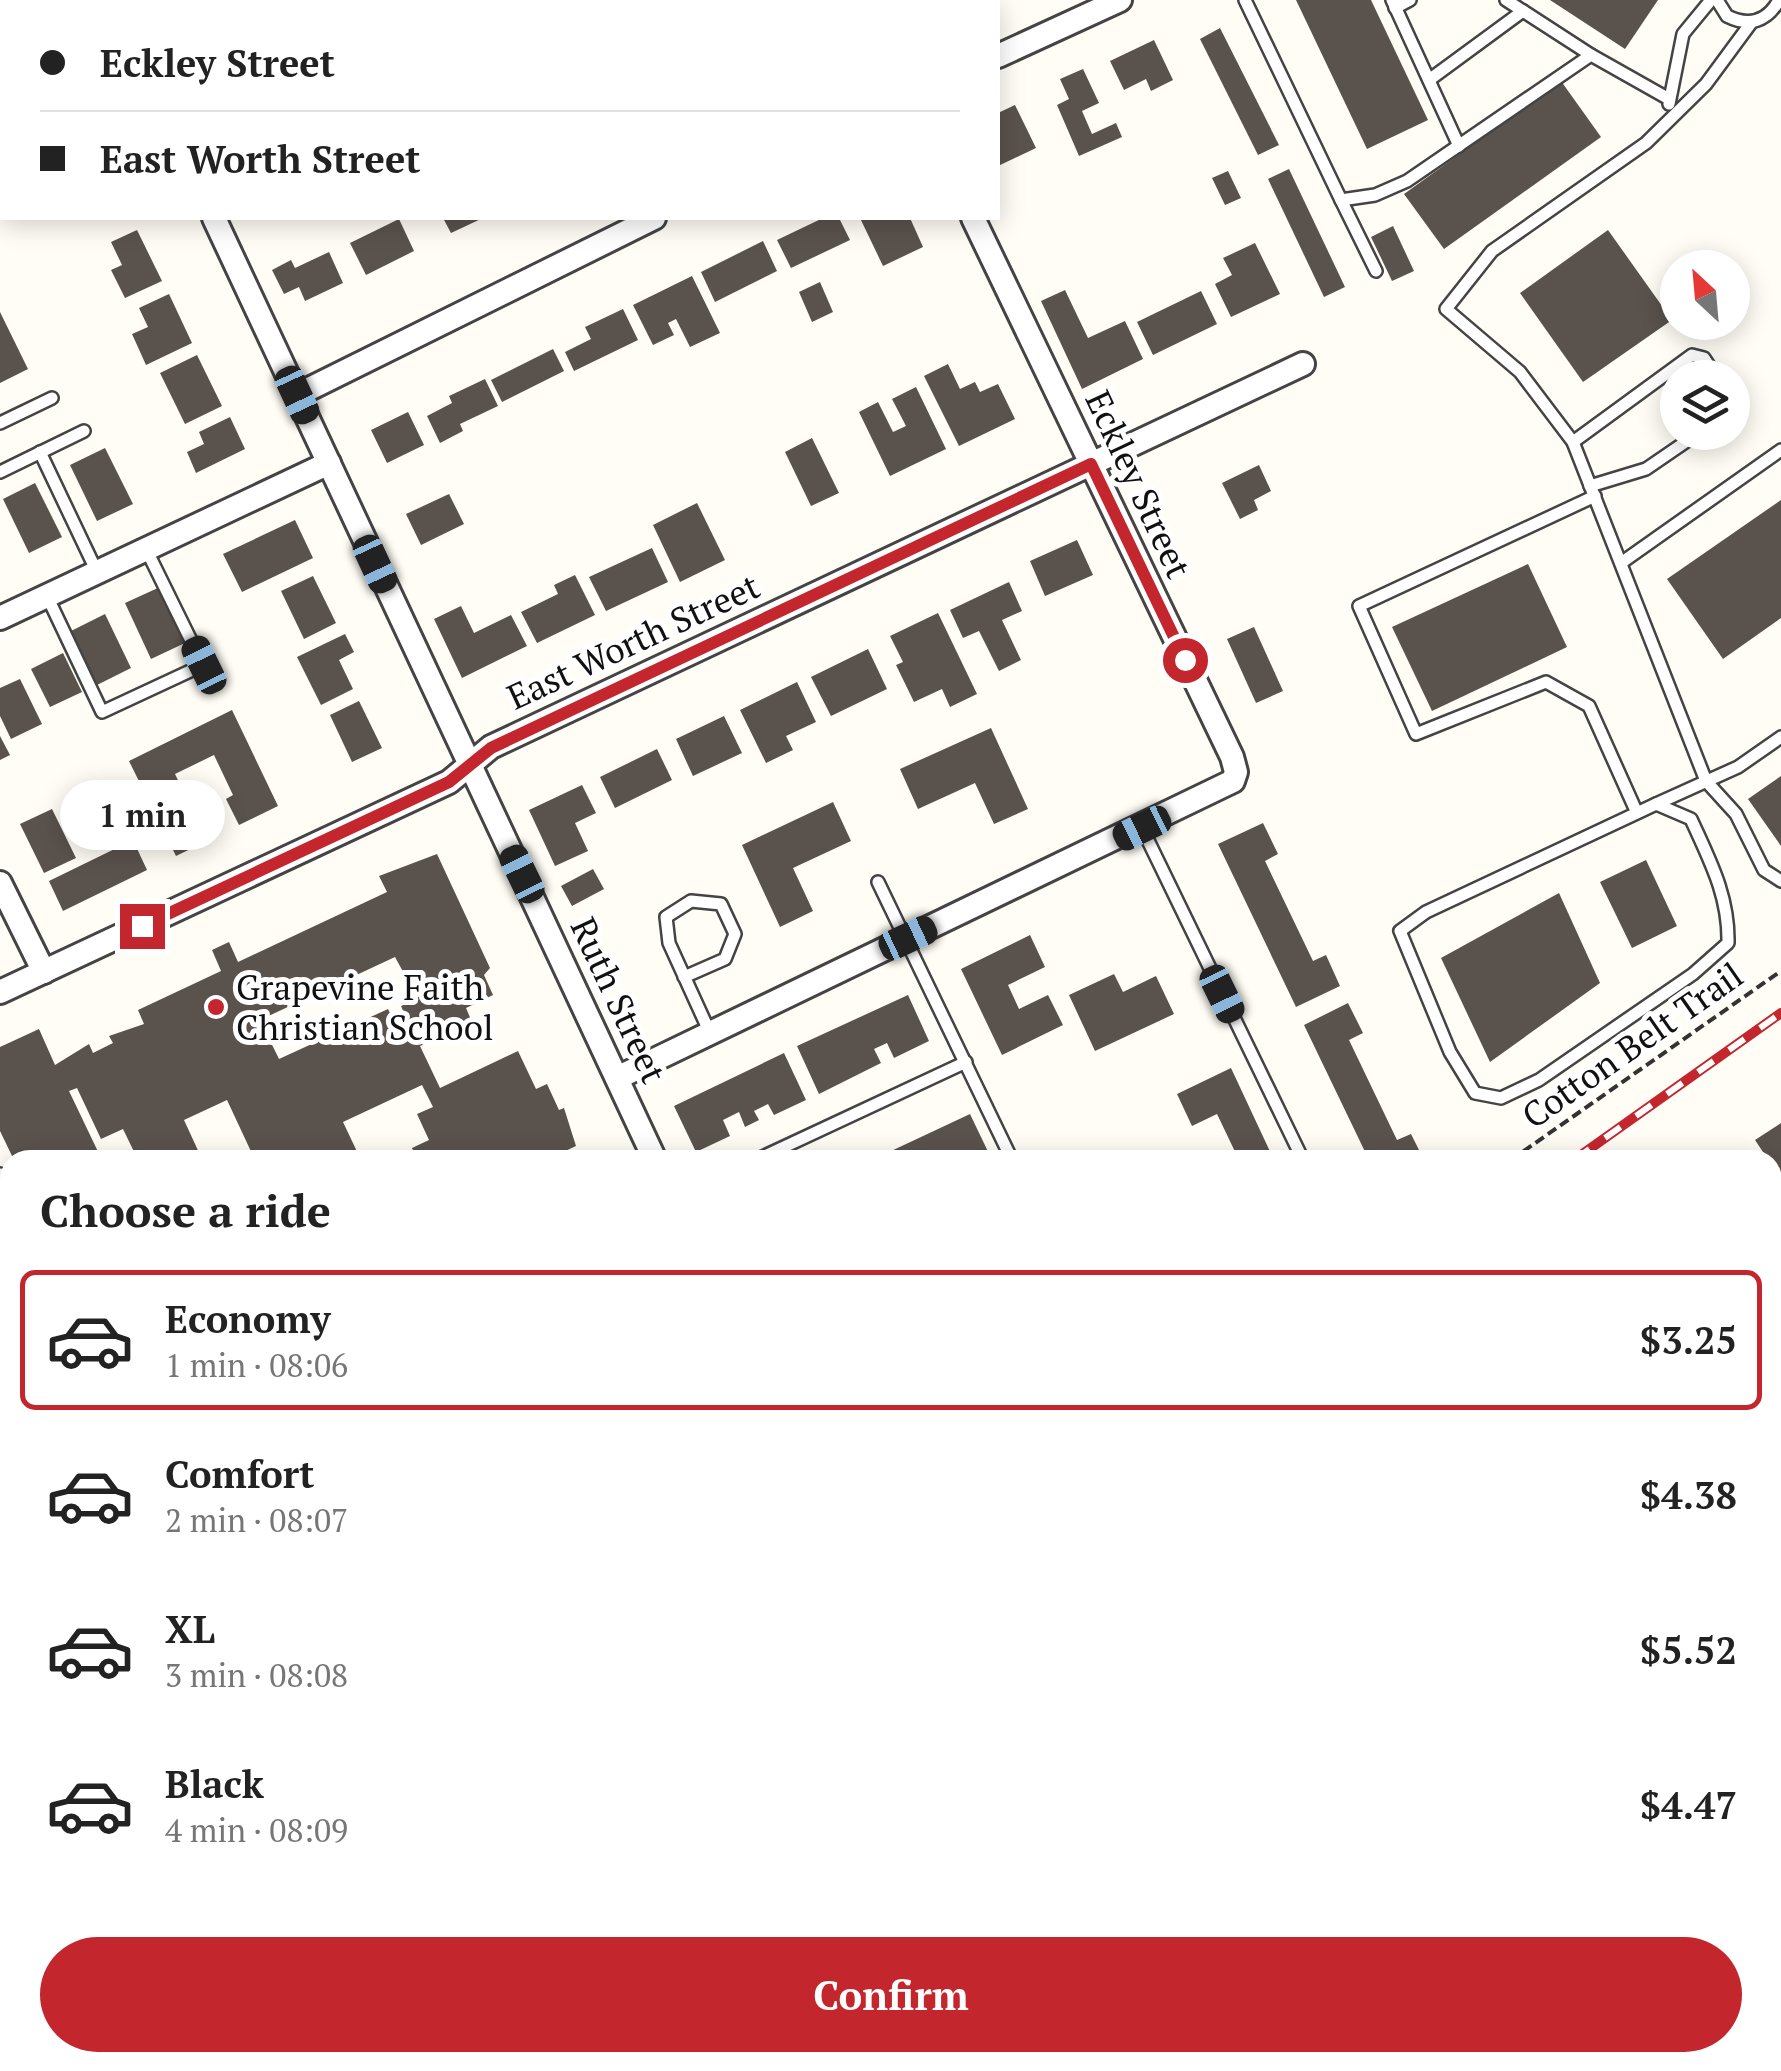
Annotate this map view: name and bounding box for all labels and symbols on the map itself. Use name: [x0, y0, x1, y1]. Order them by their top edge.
north arrow: [1660, 250, 1750, 340]
car: [271, 361, 323, 429]
street label: Eckley Street: [1076, 383, 1202, 585]
car: [349, 530, 401, 598]
street label: East Worth Street: [499, 562, 767, 720]
car: [177, 631, 231, 699]
route start: [1163, 638, 1208, 683]
callout: 1 min: [59, 781, 224, 851]
car: [1108, 801, 1176, 855]
car: [495, 840, 549, 908]
route end: [120, 904, 165, 949]
street label: Ruth Street: [561, 910, 677, 1090]
car: [874, 912, 942, 964]
street label: Cotton Belt Trail: [1513, 952, 1751, 1138]
car: [1195, 960, 1249, 1028]
place label: Grapevine Faith Christian School: [236, 964, 494, 1050]
marker: Grapevine Faith Christian School: [205, 996, 227, 1018]

